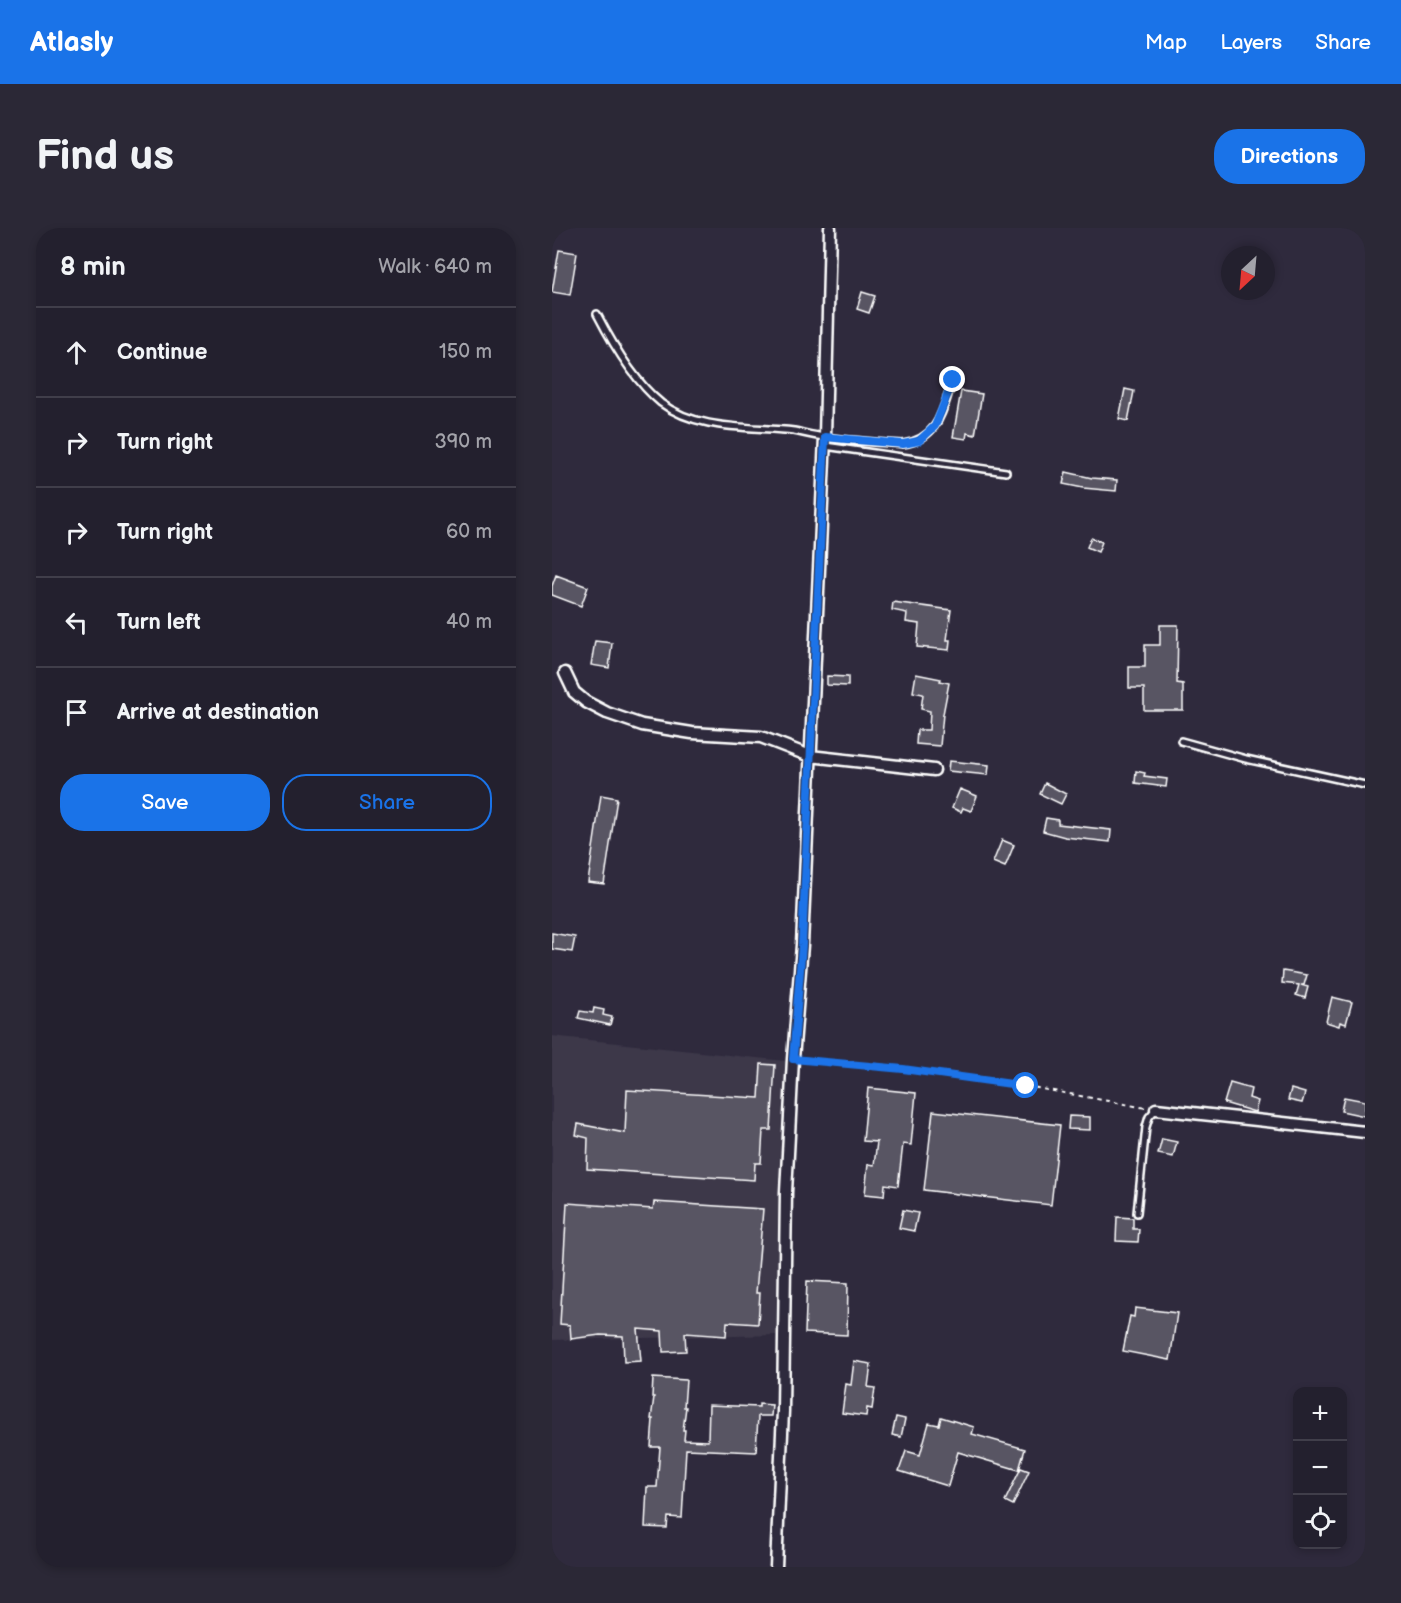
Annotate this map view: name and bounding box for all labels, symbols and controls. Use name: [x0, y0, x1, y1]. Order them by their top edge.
text: Atlasly: [30, 26, 113, 59]
text: Map: [1145, 30, 1187, 55]
text: Layers: [1220, 30, 1282, 55]
text: Share: [1315, 30, 1371, 55]
button: Directions: [1214, 129, 1365, 184]
text: Find us: [36, 131, 174, 182]
north arrow: [1221, 246, 1275, 300]
text: 8 min: [60, 252, 126, 283]
text: Walk · 640 m: [378, 255, 492, 279]
icon: ahead: [60, 336, 93, 369]
text: Continue: [117, 339, 207, 366]
text: 150 m: [439, 340, 492, 364]
route end: [939, 366, 965, 392]
icon: right: [60, 426, 93, 459]
text: Turn right: [117, 429, 213, 456]
text: 390 m: [434, 430, 492, 454]
icon: right: [60, 516, 93, 549]
text: Turn right: [117, 519, 213, 546]
text: 60 m: [446, 520, 492, 544]
icon: left: [60, 606, 93, 639]
text: Turn left: [117, 609, 201, 636]
text: 40 m: [446, 610, 492, 634]
icon: arrive: [60, 696, 93, 729]
text: Arrive at destination: [117, 699, 319, 726]
button: Save: [60, 774, 270, 831]
button: Share: [282, 774, 492, 831]
route start: [1012, 1072, 1038, 1098]
map controls: [1293, 1387, 1347, 1549]
button: +: [1293, 1387, 1347, 1441]
button: −: [1293, 1441, 1347, 1495]
button: locate: [1293, 1495, 1347, 1549]

